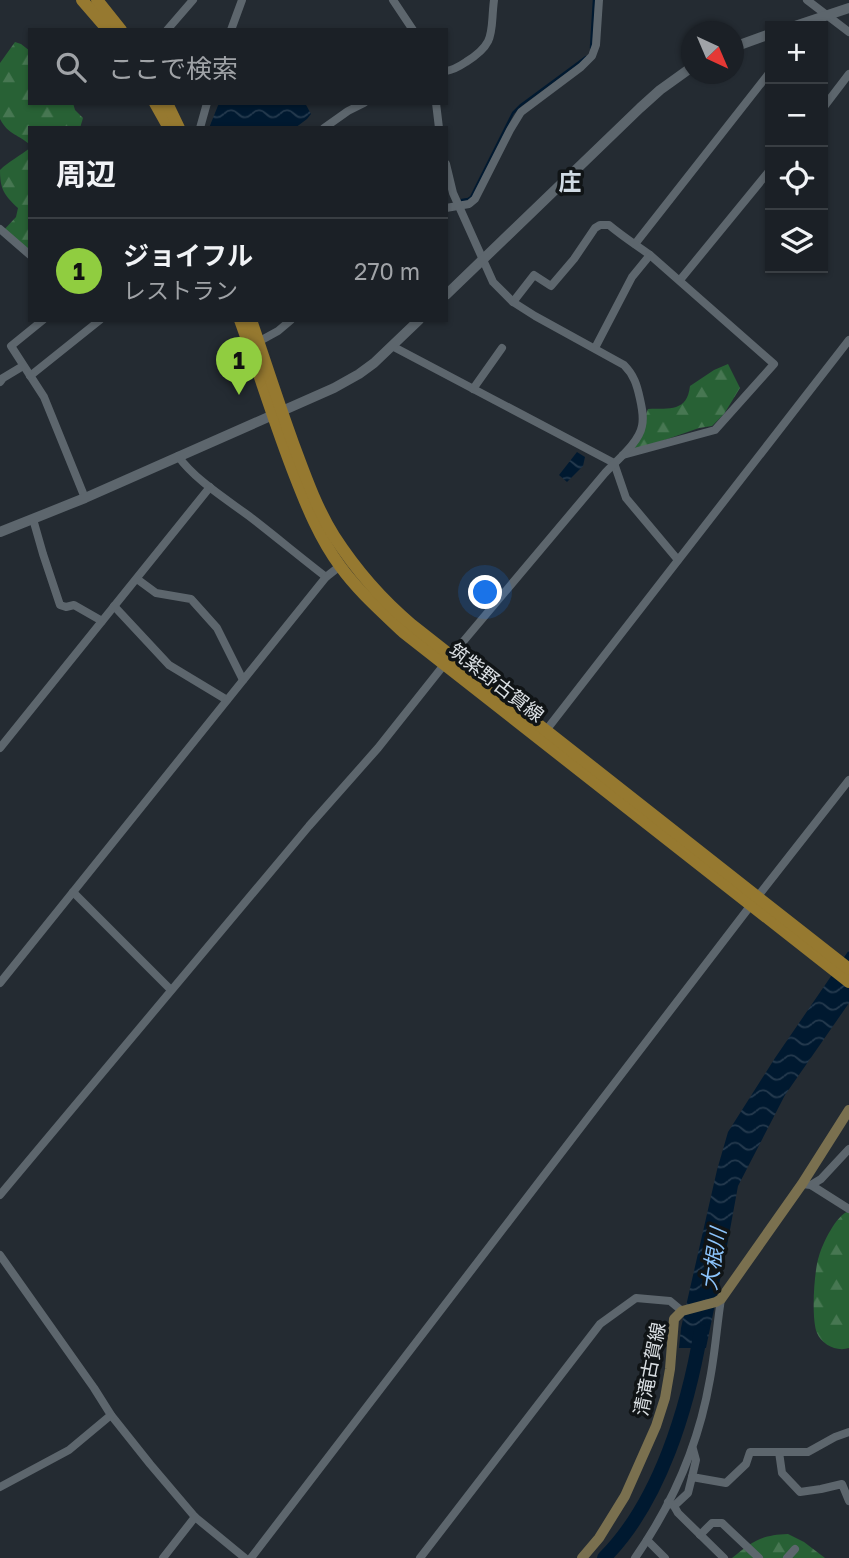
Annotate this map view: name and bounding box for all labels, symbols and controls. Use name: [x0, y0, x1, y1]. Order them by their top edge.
north arrow: [681, 21, 744, 84]
map controls: [765, 21, 828, 273]
button: +: [765, 21, 828, 84]
search box: [28, 28, 448, 105]
icon: search: [52, 48, 90, 86]
text: ここで検索: [108, 53, 238, 84]
button: −: [765, 84, 828, 147]
button: locate: [765, 147, 828, 210]
text: 周辺: [56, 156, 116, 192]
district label: 庄: [559, 167, 582, 195]
button: layers: [765, 210, 828, 273]
text: ジョイフル: [123, 240, 253, 271]
text: 1: [73, 257, 85, 285]
text: 270 m: [354, 257, 420, 285]
text: レストラン: [123, 276, 238, 304]
pin: 1: [216, 337, 262, 395]
your location: [468, 575, 502, 609]
street label: 筑紫野古賀線: [445, 638, 549, 726]
water label: 大根川: [695, 1224, 731, 1292]
street label: 清滝古賀線: [629, 1320, 669, 1418]

